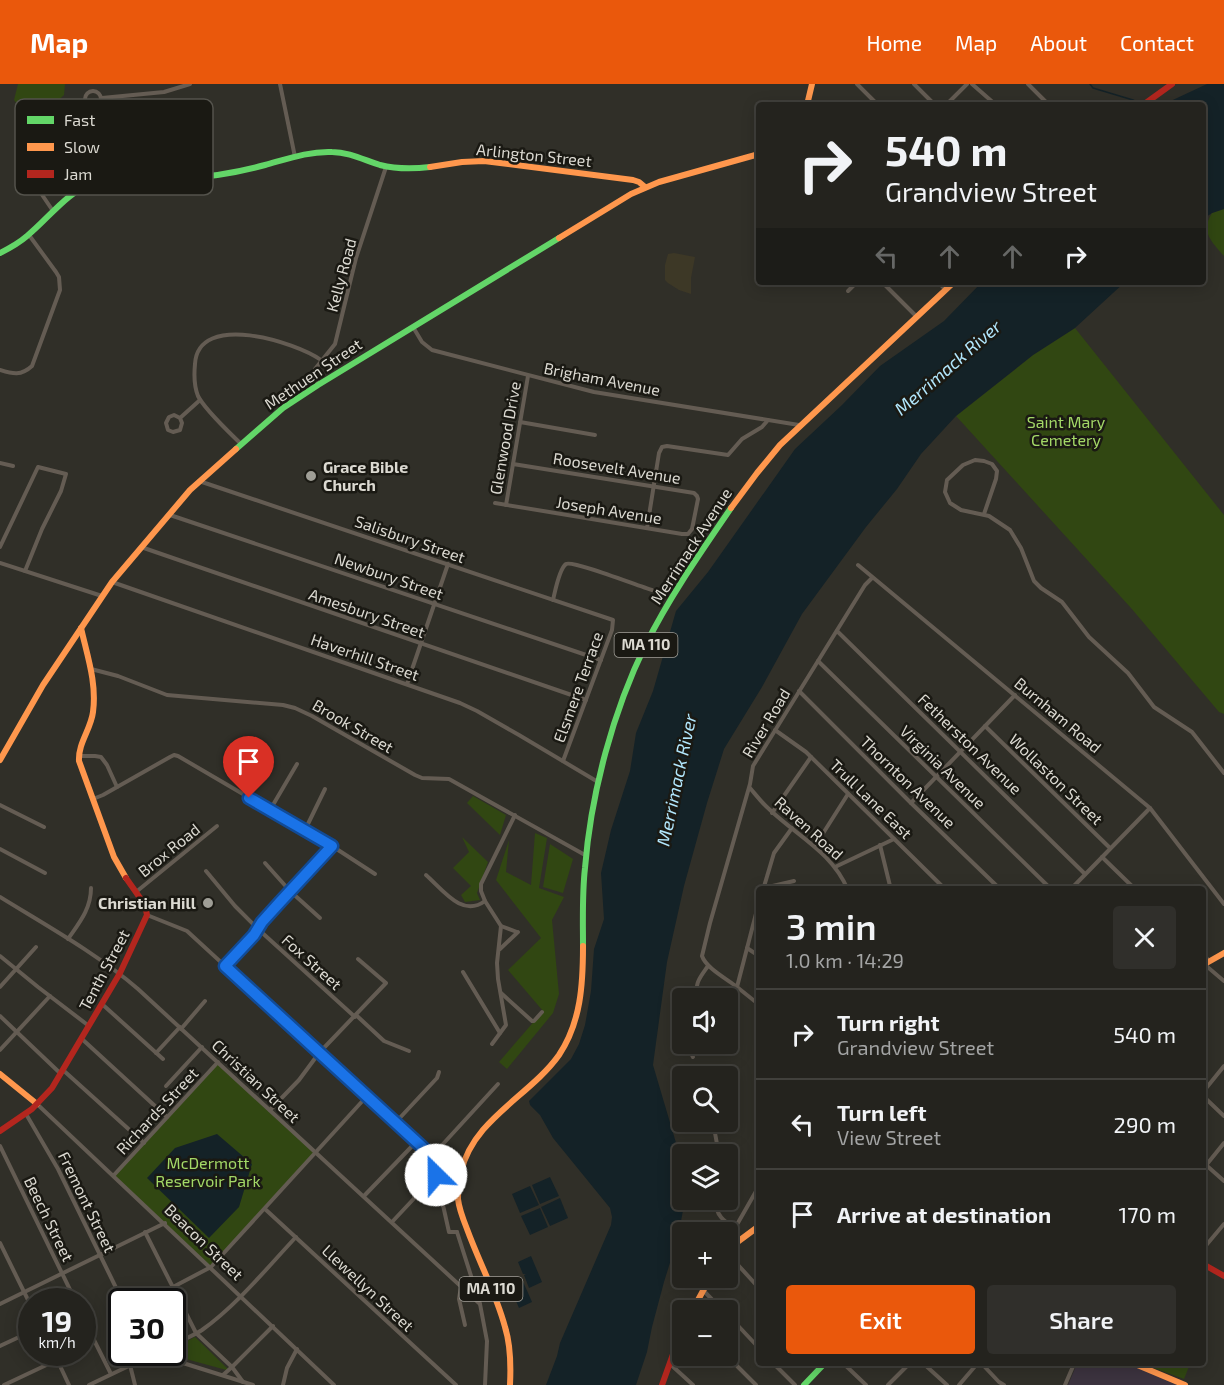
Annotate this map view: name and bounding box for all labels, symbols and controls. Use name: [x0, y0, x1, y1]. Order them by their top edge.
text: Map: [30, 25, 88, 59]
text: Home: [866, 30, 922, 55]
text: Map: [955, 30, 997, 55]
text: About: [1030, 30, 1087, 55]
text: Contact: [1120, 30, 1194, 55]
legend: [15, 99, 213, 195]
text: Fast: [64, 110, 95, 129]
text: 540 m: [885, 124, 1008, 174]
icon: right: [786, 126, 864, 204]
text: Slow: [64, 137, 100, 156]
street label: Arlington Street: [475, 139, 593, 170]
text: Jam: [64, 164, 92, 183]
text: Grandview Street: [885, 175, 1097, 207]
street label: Kelly Road: [322, 236, 359, 314]
icon: left: [870, 240, 903, 273]
icon: ahead: [933, 240, 966, 273]
icon: ahead: [996, 240, 1029, 273]
icon: right: [1059, 240, 1092, 273]
water label: Merrimack River: [889, 314, 1006, 420]
street label: Methuen Street: [261, 334, 365, 413]
street label: Brigham Avenue: [542, 358, 662, 399]
street label: Glenwood Drive: [485, 380, 524, 496]
park label: Saint Mary Cemetery: [1027, 412, 1106, 449]
street label: Roosevelt Avenue: [552, 448, 682, 487]
place label: Grace Bible Church: [323, 457, 408, 494]
marker: Grace Bible Church: [304, 469, 318, 483]
street label: Merrimack Avenue: [646, 484, 735, 607]
street label: Joseph Avenue: [555, 492, 663, 527]
street label: Salisbury Street: [353, 511, 468, 566]
street label: Newbury Street: [332, 548, 446, 603]
street label: Amesbury Street: [307, 584, 428, 641]
street label: Haverhill Street: [309, 629, 422, 684]
street label: Elsmere Terrace: [549, 629, 606, 745]
road number: MA 110: [614, 633, 678, 657]
street label: Burnham Road: [1011, 673, 1106, 756]
street label: River Road: [738, 685, 794, 761]
street label: Fetherston Avenue: [915, 689, 1026, 798]
street label: Brook Street: [309, 695, 397, 756]
water label: Merrimack River: [651, 711, 701, 848]
street label: Virginia Avenue: [897, 721, 990, 812]
street label: Wollaston Street: [1006, 729, 1107, 828]
street label: Thornton Avenue: [857, 731, 960, 832]
pin: [223, 736, 274, 798]
icon: arrive: [232, 745, 265, 778]
street label: Trull Lane East: [826, 755, 916, 842]
street label: Raven Road: [771, 792, 847, 863]
street label: Brox Road: [134, 819, 203, 880]
place label: Christian Hill: [98, 893, 197, 912]
marker: Christian Hill: [201, 896, 215, 910]
text: 3 min: [786, 904, 877, 947]
button: close: [1113, 906, 1176, 969]
street label: Tenth Street: [74, 926, 133, 1013]
street label: Fox Street: [279, 930, 346, 993]
text: 1.0 km · 14:29: [786, 948, 904, 972]
map controls: [672, 988, 738, 1366]
button: sound: [672, 988, 738, 1054]
text: Turn right: [837, 1009, 939, 1035]
icon: right: [786, 1018, 819, 1051]
text: 540 m: [1113, 1021, 1176, 1047]
street label: Christian Street: [209, 1035, 304, 1126]
text: Grandview Street: [837, 1035, 994, 1059]
street label: Richards Street: [112, 1063, 202, 1158]
button: search: [672, 1066, 738, 1132]
text: Turn left: [837, 1099, 926, 1125]
icon: left: [786, 1108, 819, 1141]
text: 290 m: [1114, 1111, 1176, 1137]
text: View Street: [837, 1125, 941, 1149]
position arrow: [404, 1143, 468, 1207]
button: layers: [672, 1144, 738, 1210]
street label: Fremont Street: [55, 1148, 120, 1255]
park label: McDermott Reservoir Park: [155, 1153, 261, 1190]
street label: Beech Street: [21, 1173, 78, 1264]
icon: arrive: [786, 1198, 819, 1231]
street label: Beacon Street: [161, 1200, 247, 1284]
text: Arrive at destination: [837, 1201, 1051, 1227]
text: 170 m: [1119, 1201, 1176, 1227]
button: +: [672, 1222, 738, 1288]
street label: Llewellyn Street: [319, 1240, 418, 1335]
road number: MA 110: [460, 1277, 522, 1301]
button: Exit: [786, 1285, 975, 1354]
button: Share: [987, 1285, 1176, 1354]
speed limit sign: 30: [108, 1288, 186, 1366]
button: −: [672, 1300, 738, 1366]
text: 19: [42, 1302, 72, 1338]
text: km/h: [38, 1333, 76, 1351]

